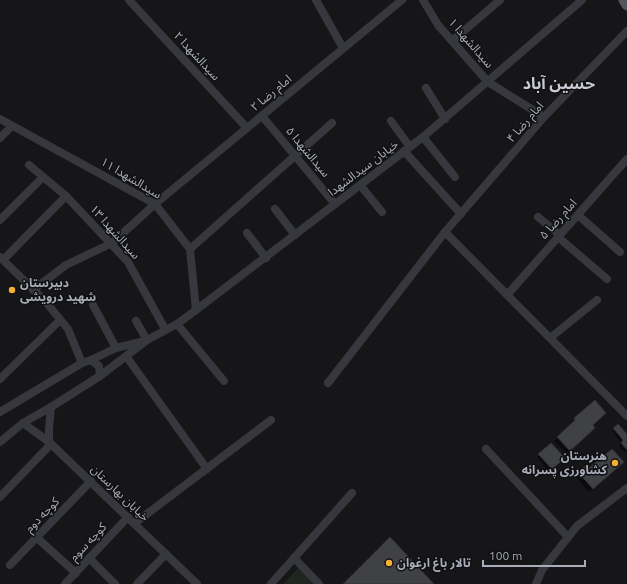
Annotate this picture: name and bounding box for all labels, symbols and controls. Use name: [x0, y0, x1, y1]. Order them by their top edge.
street label: سیدالشهدا ۱: [446, 15, 496, 71]
street label: سیدالشهدا ۲: [171, 29, 223, 83]
street label: امام رضا ۲: [248, 72, 296, 116]
district label: حسین آباد: [523, 74, 595, 93]
street label: امام رضا ۴: [504, 99, 548, 146]
street label: سیدالشهدا ۵: [283, 124, 333, 180]
street label: خیابان سیدالشهدا: [325, 137, 401, 199]
street label: سیدالشهدا ۱۱: [98, 154, 164, 202]
street label: امام رضا ۵: [536, 196, 581, 243]
street label: سیدالشهدا ۱۳: [87, 202, 143, 262]
place label: دبیرستان شهید درویشی: [20, 276, 96, 304]
marker: دبیرستان شهید درویشی: [7, 285, 17, 295]
place label: هنرستان کشاورزی پسرانه: [522, 449, 608, 479]
marker: هنرستان کشاورزی پسرانه: [610, 458, 620, 468]
street label: خیابان بهارستان: [88, 462, 152, 524]
street label: کوچه دوم: [22, 494, 64, 537]
street label: کوچه سوم: [67, 519, 111, 565]
scale bar: [483, 542, 585, 568]
text: 100 m: [489, 549, 522, 562]
place label: تالار باغ ارغوان: [397, 556, 471, 572]
marker: تالار باغ ارغوان: [384, 558, 394, 568]

